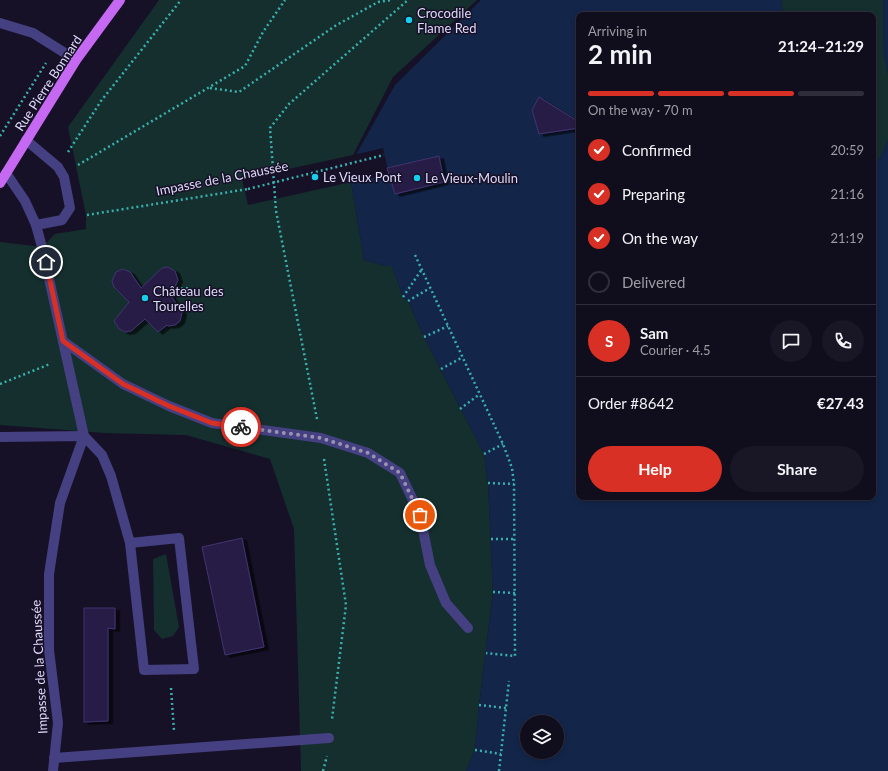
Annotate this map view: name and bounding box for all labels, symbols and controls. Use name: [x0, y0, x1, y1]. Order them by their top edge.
place label: Crocodile Flame Red: [417, 5, 477, 36]
marker: Crocodile Flame Red: [404, 15, 414, 25]
text: Arriving in: [588, 23, 647, 39]
street label: Rue Pierre Bonnard: [11, 32, 85, 134]
text: 21:24–21:29: [778, 37, 864, 55]
text: 2 min: [588, 38, 652, 70]
text: On the way · 70 m: [588, 102, 693, 118]
icon: check: [588, 139, 610, 161]
text: Confirmed: [622, 141, 691, 159]
text: 20:59: [831, 142, 864, 158]
street label: Impasse de la Chaussée: [155, 157, 290, 199]
place label: Le Vieux Pont: [323, 169, 402, 185]
place label: Le Vieux-Moulin: [425, 170, 518, 186]
marker: Le Vieux Pont: [310, 172, 320, 182]
marker: Le Vieux-Moulin: [412, 173, 422, 183]
icon: check: [588, 183, 610, 205]
text: Preparing: [622, 185, 685, 203]
text: 21:16: [831, 186, 864, 202]
icon: check: [588, 227, 610, 249]
text: On the way: [622, 229, 698, 247]
text: 21:19: [831, 230, 864, 246]
pin: [29, 245, 63, 279]
icon: home: [35, 251, 57, 273]
text: Delivered: [622, 273, 685, 291]
place label: Château des Tourelles: [153, 283, 224, 314]
marker: Château des Tourelles: [140, 293, 150, 303]
button: chat: [770, 320, 812, 362]
button: phone: [822, 320, 864, 362]
text: Sam: [640, 324, 668, 342]
text: S: [605, 332, 613, 350]
text: Courier · 4.5: [640, 342, 711, 358]
text: Order #8642: [588, 394, 674, 412]
text: €27.43: [817, 394, 864, 412]
courier: [221, 407, 261, 447]
icon: bike: [230, 416, 252, 438]
button: Help: [588, 446, 722, 492]
button: Share: [730, 446, 864, 492]
pin: [403, 498, 437, 532]
icon: bag: [409, 504, 431, 526]
street label: Impasse de la Chaussée: [27, 599, 51, 735]
map controls: [520, 715, 564, 759]
button: layers: [520, 715, 564, 759]

